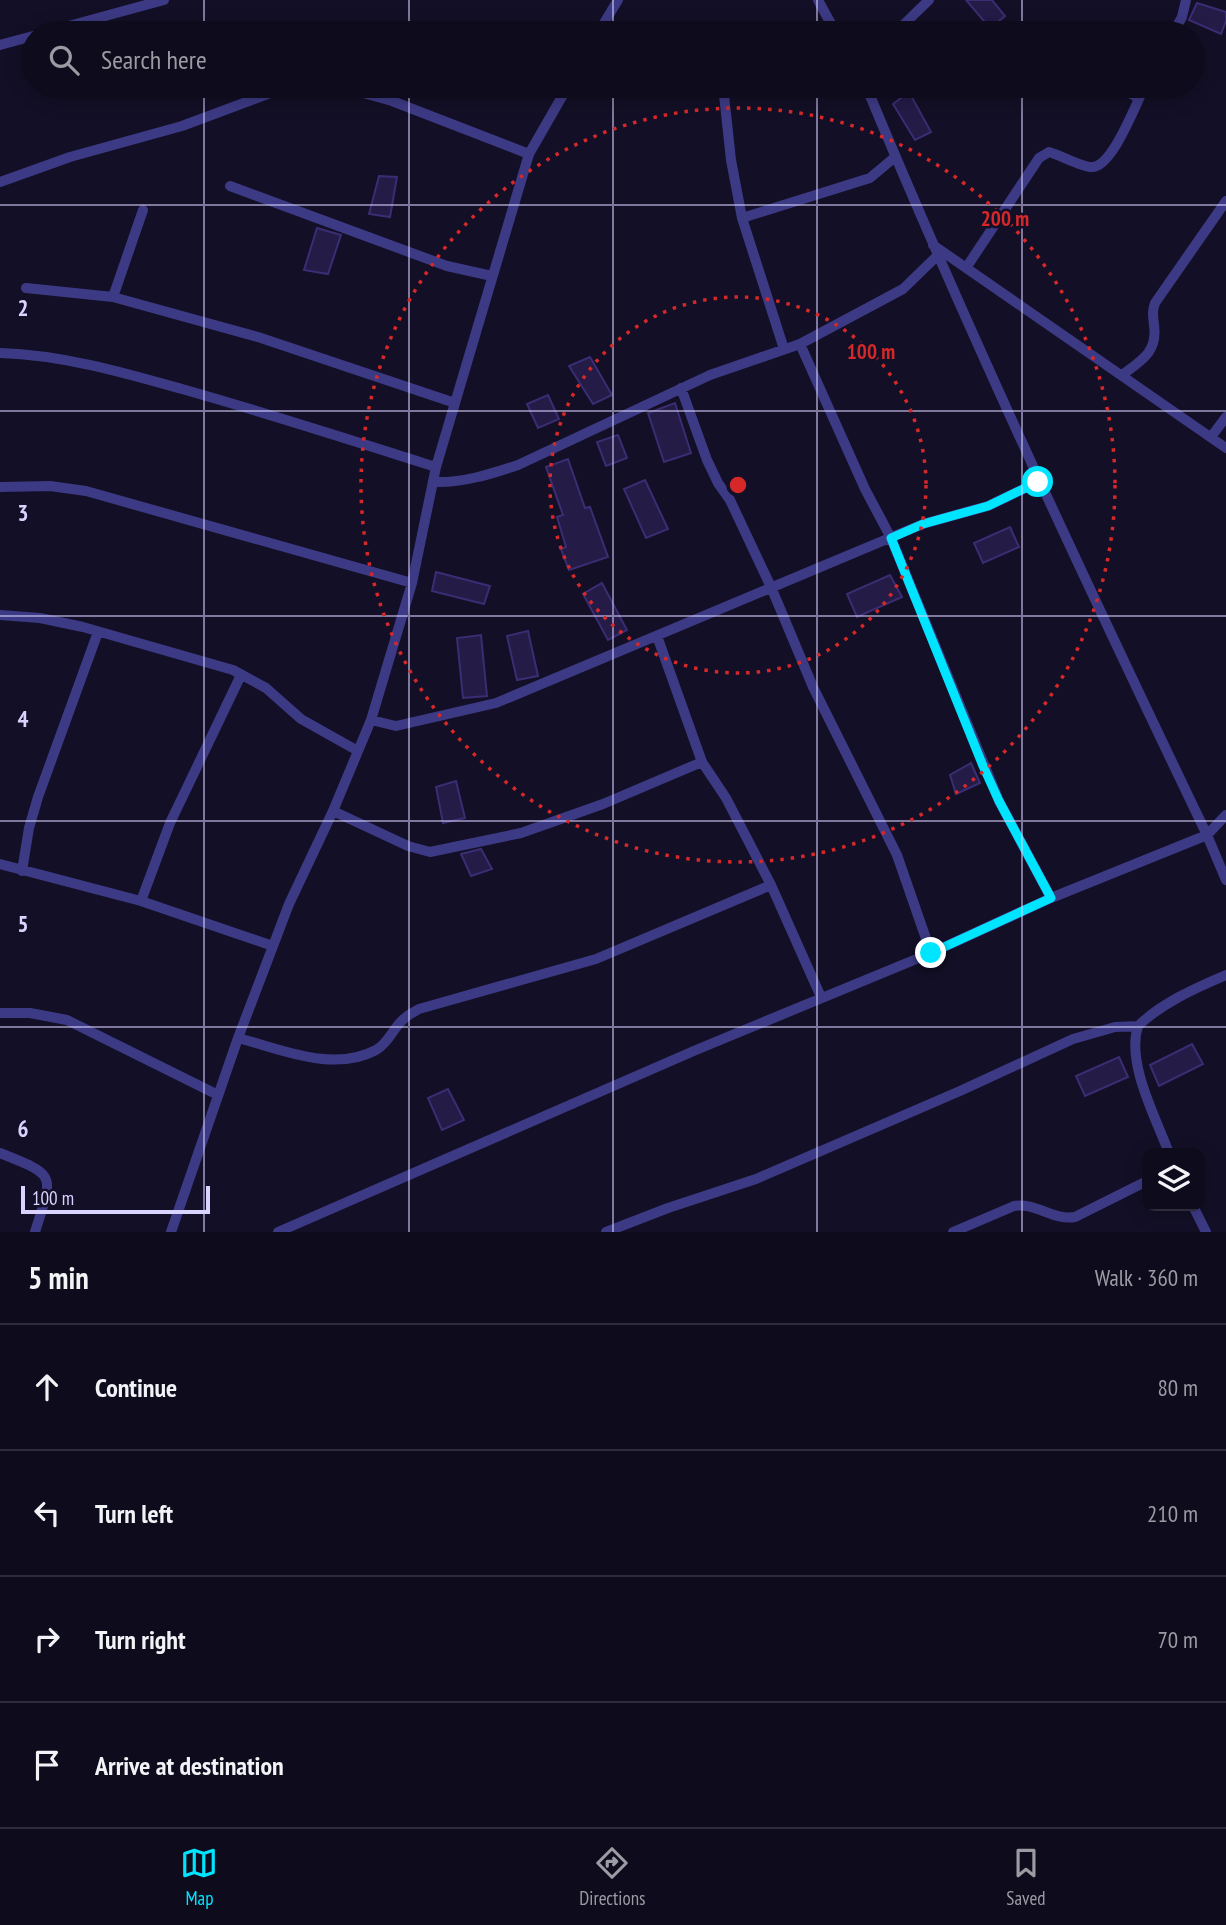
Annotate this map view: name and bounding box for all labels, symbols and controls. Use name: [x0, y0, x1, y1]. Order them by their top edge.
search box: [21, 21, 1205, 98]
icon: search: [45, 41, 83, 79]
text: Search here: [101, 43, 207, 76]
text: 200 m: [981, 205, 1029, 232]
text: 2: [18, 293, 29, 322]
text: 100 m: [847, 338, 895, 365]
route start: [1022, 466, 1053, 497]
centre of rings: [726, 473, 750, 497]
text: 3: [18, 498, 29, 527]
text: 4: [18, 704, 29, 733]
text: 5: [18, 909, 29, 938]
route end: [915, 937, 946, 968]
text: 6: [18, 1114, 29, 1143]
map controls: [1142, 1148, 1205, 1211]
button: layers: [1142, 1148, 1205, 1211]
scale bar: [21, 1183, 210, 1215]
text: 100 m: [32, 1186, 74, 1210]
text: 5 min: [28, 1258, 89, 1297]
text: Walk · 360 m: [1095, 1263, 1198, 1292]
icon: ahead: [28, 1368, 66, 1406]
text: Continue: [95, 1371, 177, 1404]
text: 80 m: [1157, 1373, 1198, 1402]
icon: left: [28, 1494, 66, 1532]
text: Turn left: [95, 1497, 173, 1530]
text: 210 m: [1147, 1499, 1198, 1528]
icon: right: [28, 1620, 66, 1658]
text: Turn right: [95, 1623, 186, 1656]
text: 70 m: [1157, 1625, 1198, 1654]
icon: arrive: [28, 1746, 66, 1784]
text: Arrive at destination: [95, 1749, 284, 1782]
tab: Map: [180, 1844, 218, 1910]
tab: Directions: [579, 1844, 645, 1910]
tab: Saved: [1006, 1844, 1046, 1910]

